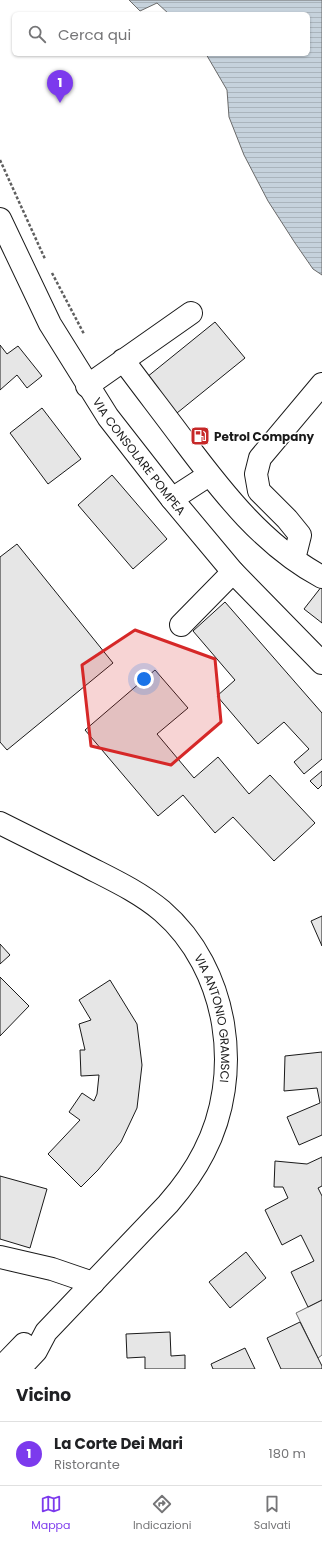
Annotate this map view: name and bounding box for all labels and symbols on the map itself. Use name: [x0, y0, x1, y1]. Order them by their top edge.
pin: 1: [47, 70, 73, 103]
street label: VIA CONSOLARE POMPEA: [89, 394, 190, 518]
fuel station icon: Petrol Company: [189, 425, 211, 447]
place label: Petrol Company: [214, 428, 314, 445]
your location: [134, 669, 154, 689]
street label: VIA ANTONIO GRAMSCI: [191, 950, 234, 1084]

